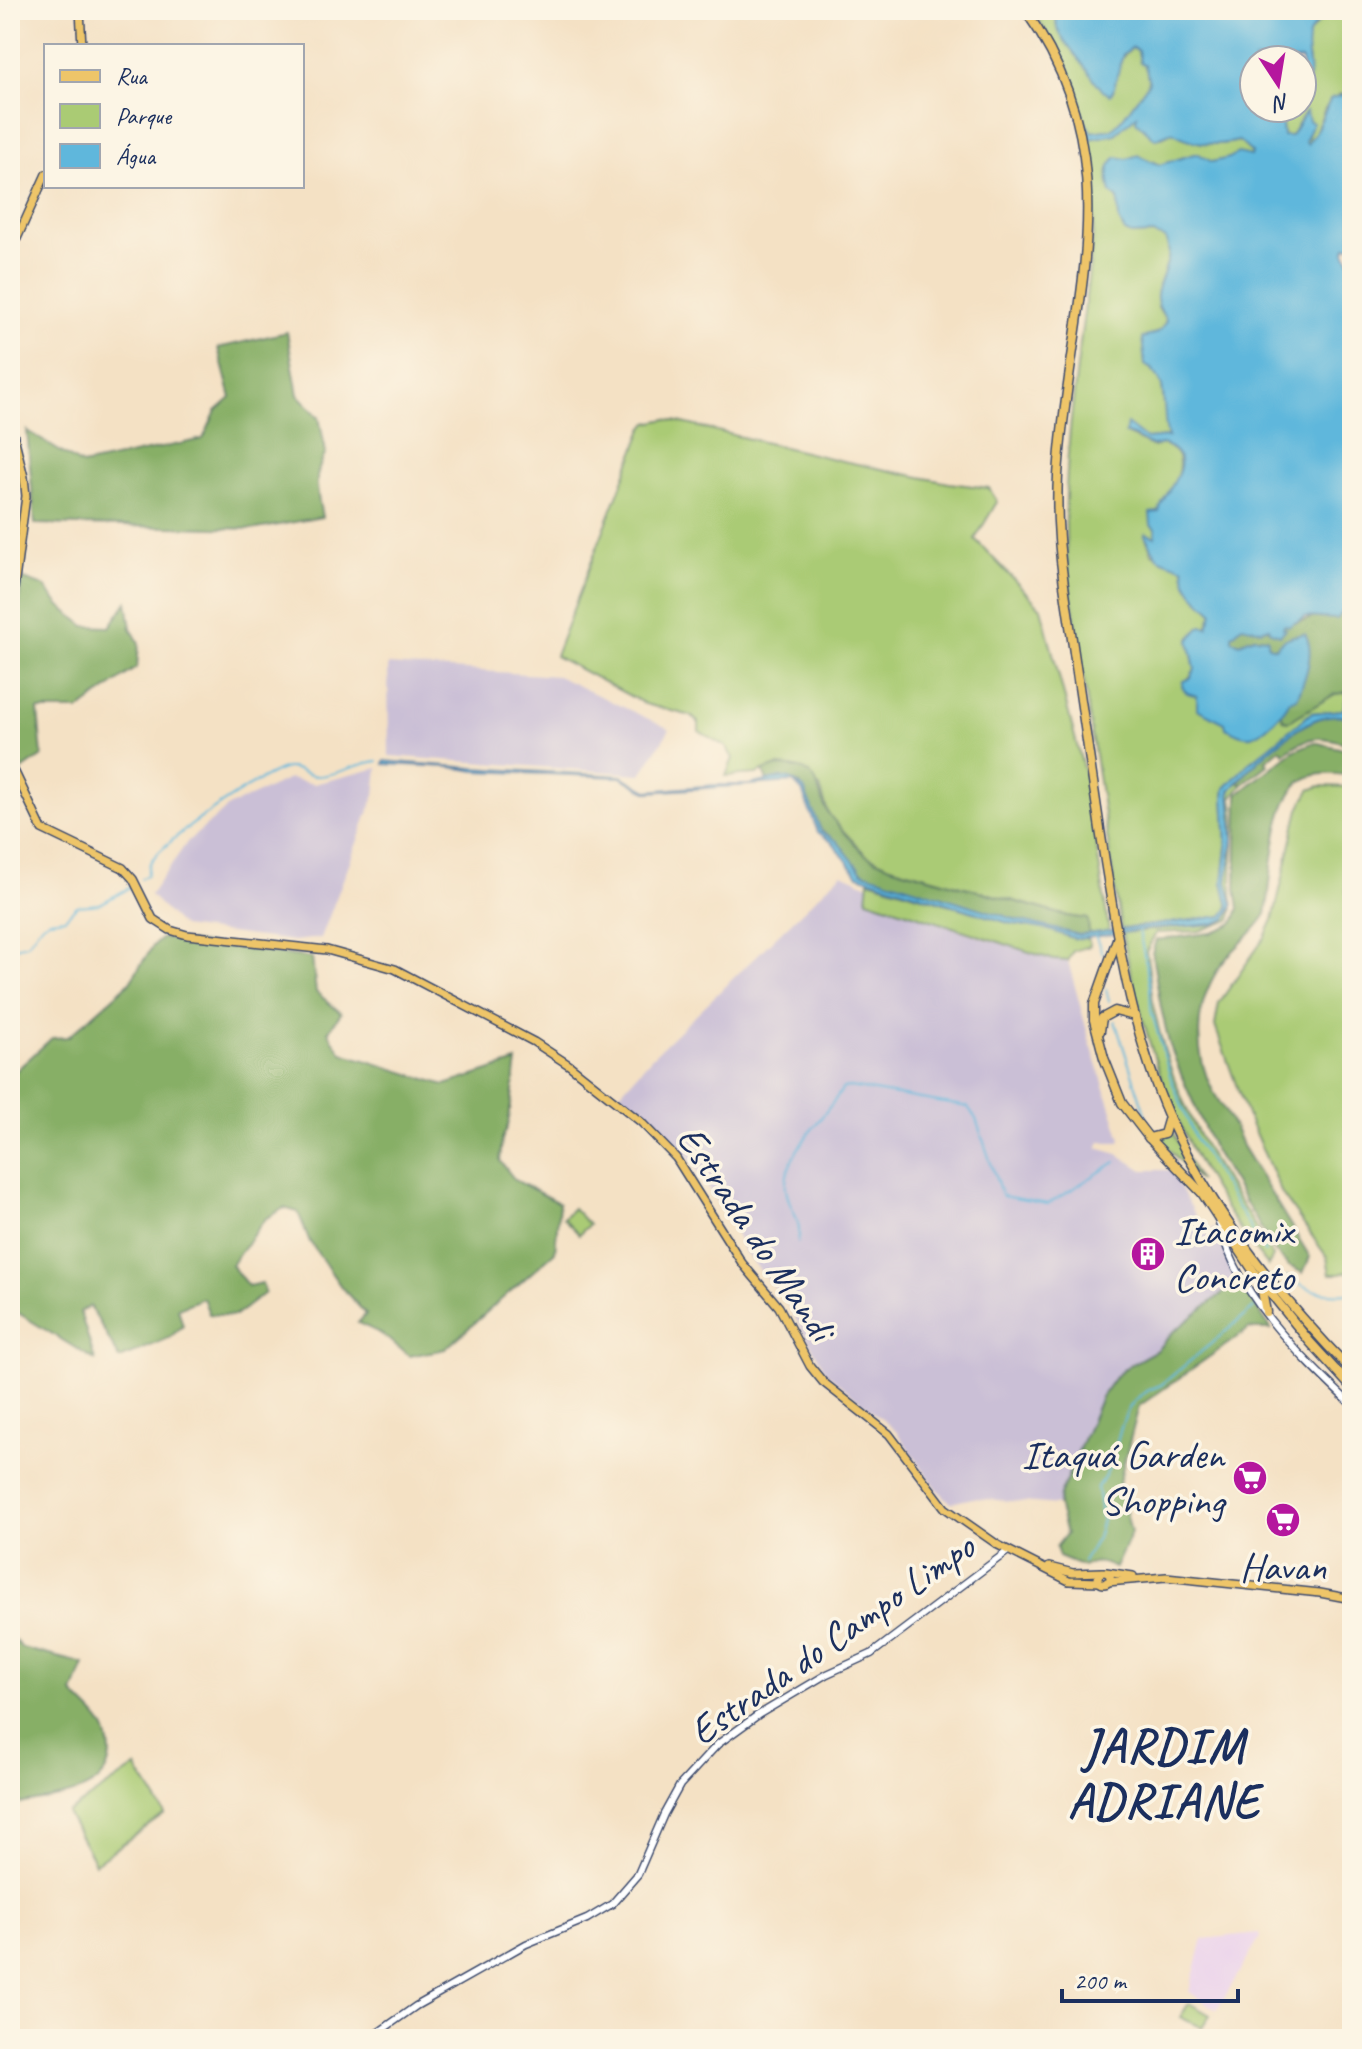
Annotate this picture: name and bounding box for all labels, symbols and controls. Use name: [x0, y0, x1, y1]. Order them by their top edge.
legend: [44, 44, 304, 188]
north arrow: [1238, 44, 1318, 124]
text: Rua: [116, 61, 148, 91]
text: N: [1269, 87, 1292, 118]
text: Parque: [116, 101, 173, 131]
text: Água: [116, 141, 156, 171]
street label: Estrada do Mandi: [666, 1116, 849, 1354]
place label: Itacomix Concreto: [1174, 1206, 1296, 1302]
building icon: Itacomix Concreto: [1129, 1235, 1167, 1273]
place label: Itaquá Garden Shopping: [1022, 1430, 1227, 1526]
supermarket icon: Itaquá Garden Shopping: [1231, 1459, 1269, 1497]
supermarket icon: Havan: [1264, 1501, 1302, 1539]
street label: Estrada do Campo Limpo: [680, 1521, 986, 1756]
place label: Havan: [1240, 1542, 1327, 1592]
district label: JARDIM ADRIANE: [1068, 1716, 1265, 1831]
scale bar: [1062, 1953, 1238, 2003]
text: 200 m: [1074, 1966, 1128, 1996]

